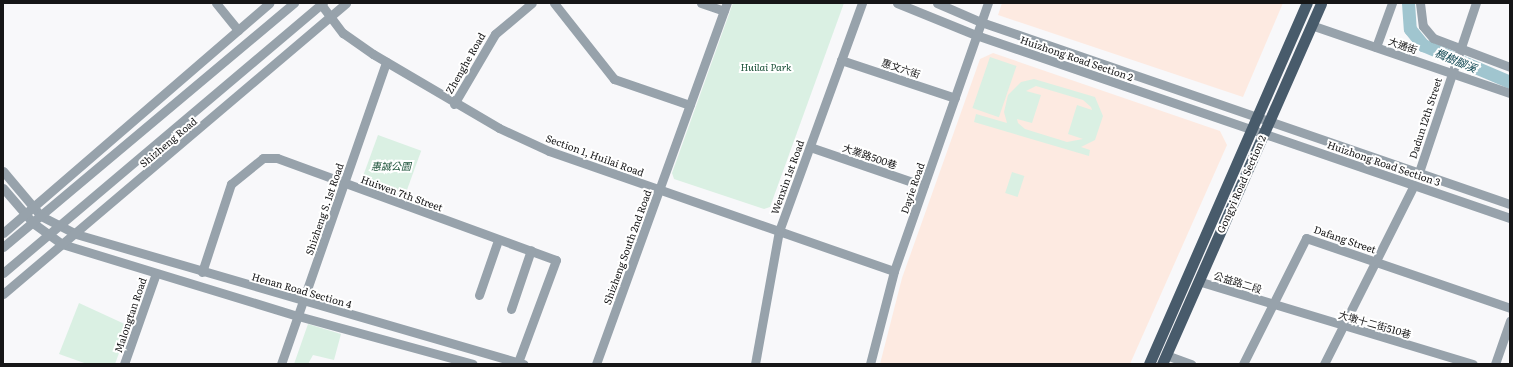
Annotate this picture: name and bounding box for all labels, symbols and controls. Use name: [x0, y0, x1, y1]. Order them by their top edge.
street label: Zhenghe Road: [443, 30, 487, 96]
street label: Huizhong Road Section 2: [1019, 33, 1135, 83]
street label: 大通街: [1387, 34, 1419, 56]
water label: 楓樹腳溪: [1433, 45, 1479, 75]
street label: 惠文六街: [880, 56, 922, 80]
park label: Huilai Park: [741, 61, 791, 73]
street label: Dadun 12th Street: [1406, 76, 1444, 160]
street label: Shizheng Road: [137, 115, 199, 169]
street label: Section 1, Huilai Road: [544, 132, 646, 178]
street label: Gongyi Road Section 2: [1214, 133, 1268, 235]
street label: Wenxin 1st Road: [768, 138, 806, 216]
street label: Huizhong Road Section 3: [1326, 138, 1442, 188]
street label: 大業路500巷: [841, 141, 899, 171]
park label: 惠誠公園: [371, 160, 411, 172]
street label: Shizheng S. 1st Road: [303, 161, 345, 257]
street label: Dayie Road: [898, 161, 926, 215]
street label: Huiwen 7th Street: [359, 173, 445, 213]
street label: Shizheng South 2nd Road: [601, 188, 653, 306]
street label: Dafang Street: [1312, 223, 1378, 255]
street label: 公益路二段: [1212, 269, 1264, 295]
street label: Henan Road Section 4: [251, 270, 353, 310]
street label: Malongtan Road: [112, 276, 148, 354]
street label: 大墩十二街510巷: [1337, 308, 1413, 340]

